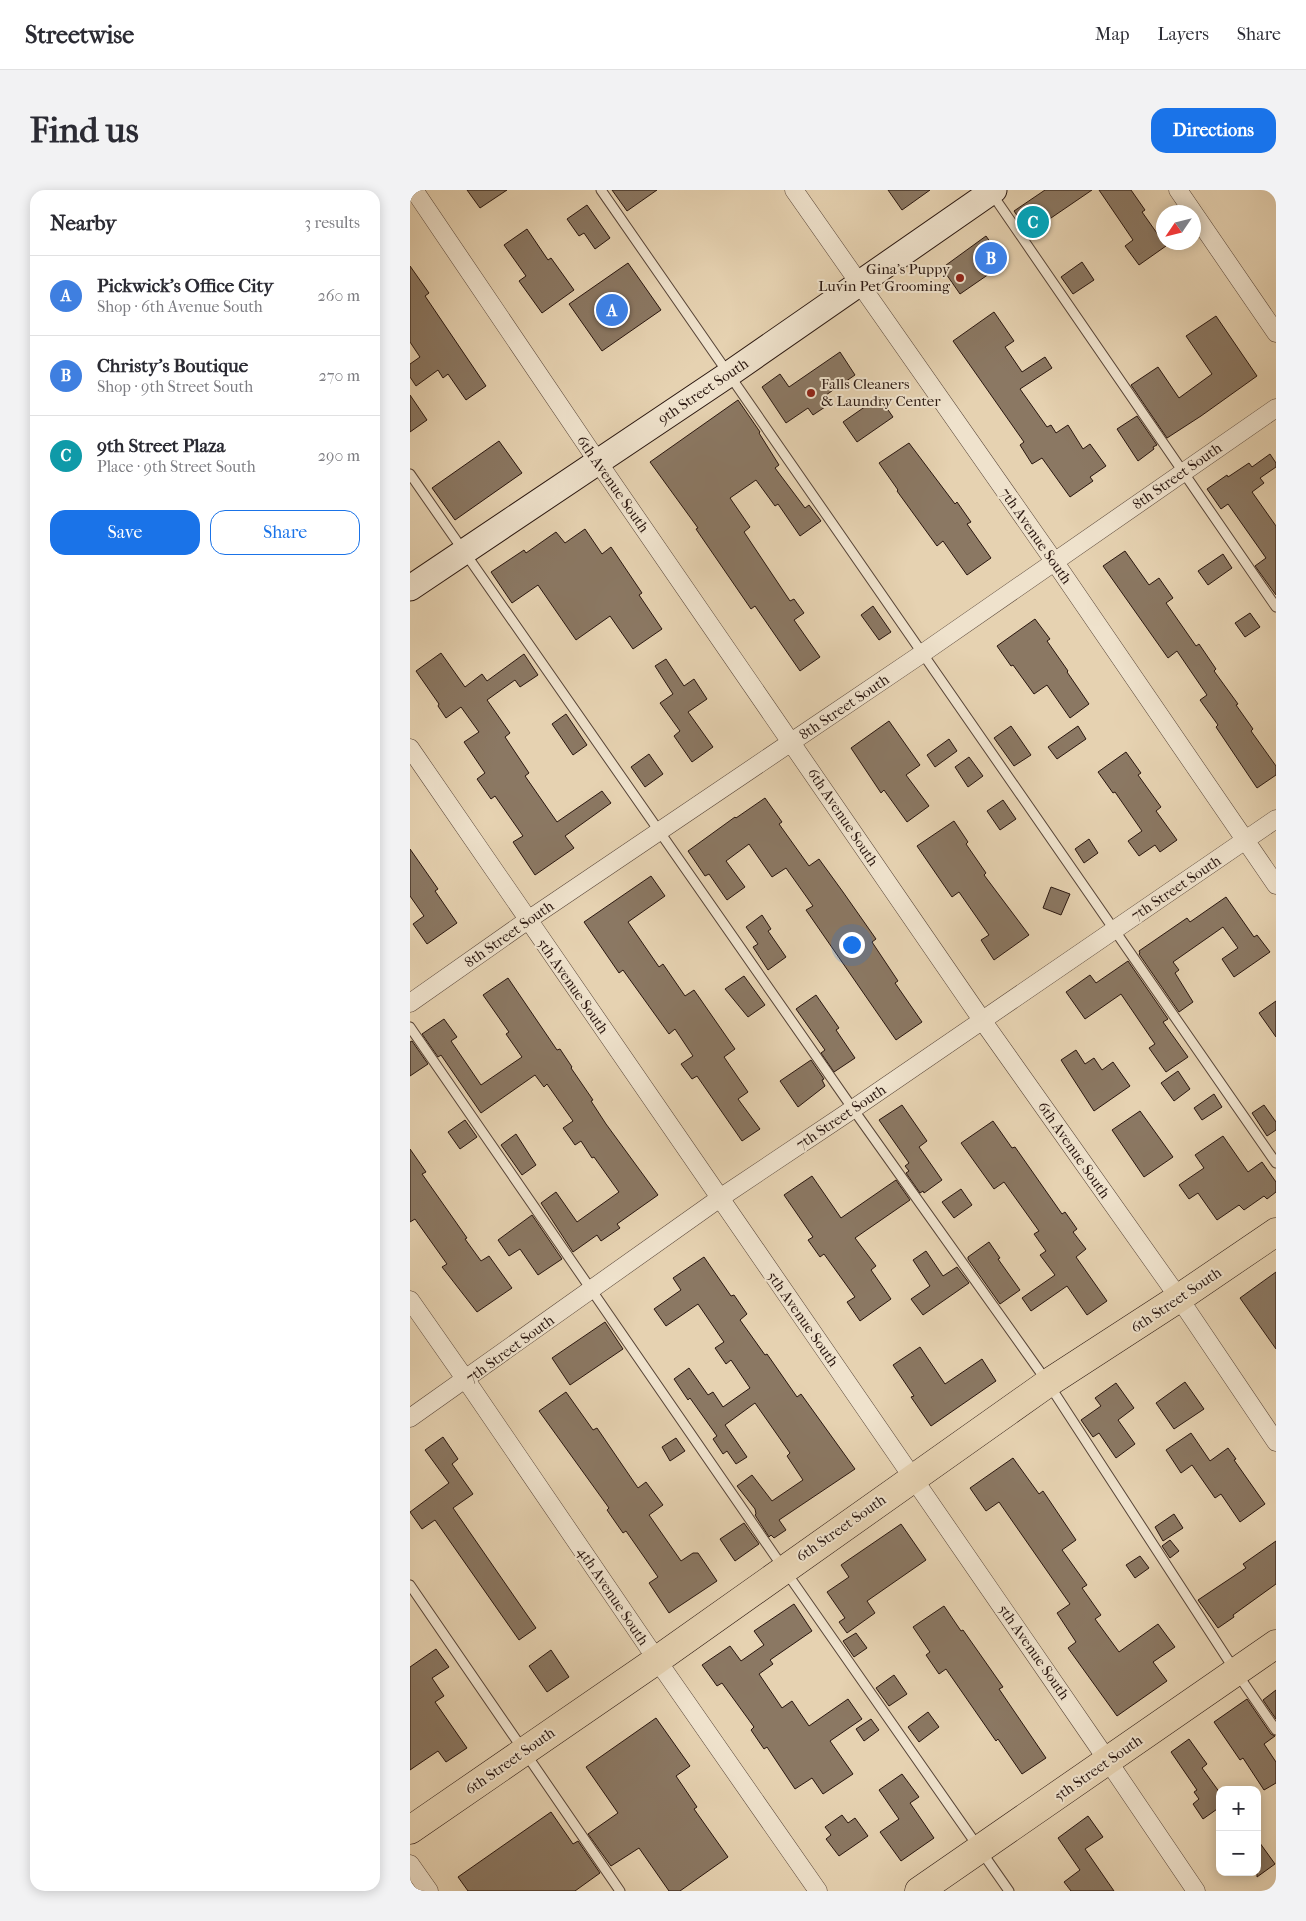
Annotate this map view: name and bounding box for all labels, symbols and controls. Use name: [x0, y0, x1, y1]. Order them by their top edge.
text: Streetwise: [25, 21, 134, 49]
text: Map: [1095, 24, 1129, 45]
text: Layers: [1157, 24, 1209, 45]
text: Share: [1237, 24, 1281, 45]
button: Directions: [1151, 108, 1276, 153]
text: Find us: [30, 110, 139, 151]
pin: C: [1017, 203, 1049, 241]
north arrow: [1156, 205, 1201, 250]
text: Nearby: [50, 211, 116, 235]
text: 3 results: [304, 213, 360, 232]
pin: B: [975, 239, 1007, 277]
place label: Gina's Puppy Luvin Pet Grooming: [818, 260, 951, 295]
marker: Gina's Puppy Luvin Pet Grooming: [954, 272, 966, 284]
text: Pickwick's Office City: [97, 275, 273, 297]
text: A: [61, 286, 71, 305]
text: 260 m: [318, 286, 360, 305]
pin: A: [596, 291, 628, 329]
text: Shop · 6th Avenue South: [97, 297, 263, 316]
street label: 9th Street South: [654, 354, 752, 428]
text: Christy's Boutique: [97, 355, 248, 377]
text: B: [61, 366, 71, 385]
text: 270 m: [319, 366, 360, 385]
place label: Falls Cleaners & Laundry Center: [821, 375, 941, 410]
text: Shop · 9th Street South: [97, 377, 253, 396]
marker: Falls Cleaners & Laundry Center: [805, 387, 817, 399]
street label: 6th Avenue South: [573, 432, 653, 536]
text: 9th Street Plaza: [97, 435, 225, 457]
street label: 8th Street South: [1129, 438, 1226, 513]
text: C: [61, 446, 71, 465]
text: 290 m: [318, 446, 360, 465]
text: Place · 9th Street South: [97, 457, 256, 476]
street label: 7th Avenue South: [996, 484, 1076, 588]
button: Save: [50, 510, 200, 555]
button: Share: [210, 510, 360, 555]
street label: 8th Street South: [796, 670, 893, 744]
street label: 6th Avenue South: [804, 765, 883, 870]
street label: 7th Street South: [1128, 851, 1225, 925]
street label: 8th Street South: [461, 896, 558, 971]
your location: [839, 932, 865, 958]
street label: 5th Avenue South: [533, 935, 613, 1038]
street label: 7th Street South: [793, 1080, 890, 1154]
street label: 6th Avenue South: [1034, 1098, 1114, 1202]
street label: 6th Street South: [1127, 1263, 1225, 1337]
street label: 5th Avenue South: [763, 1268, 843, 1371]
street label: 7th Street South: [462, 1311, 558, 1387]
street label: 6th Street South: [793, 1490, 890, 1566]
street label: 4th Avenue South: [573, 1543, 653, 1649]
street label: 5th Avenue South: [994, 1601, 1074, 1704]
street label: 6th Street South: [462, 1723, 559, 1799]
street label: 5th Street South: [1050, 1731, 1146, 1805]
map controls: [1216, 1786, 1261, 1876]
button: +: [1216, 1786, 1261, 1831]
button: −: [1216, 1831, 1261, 1876]

